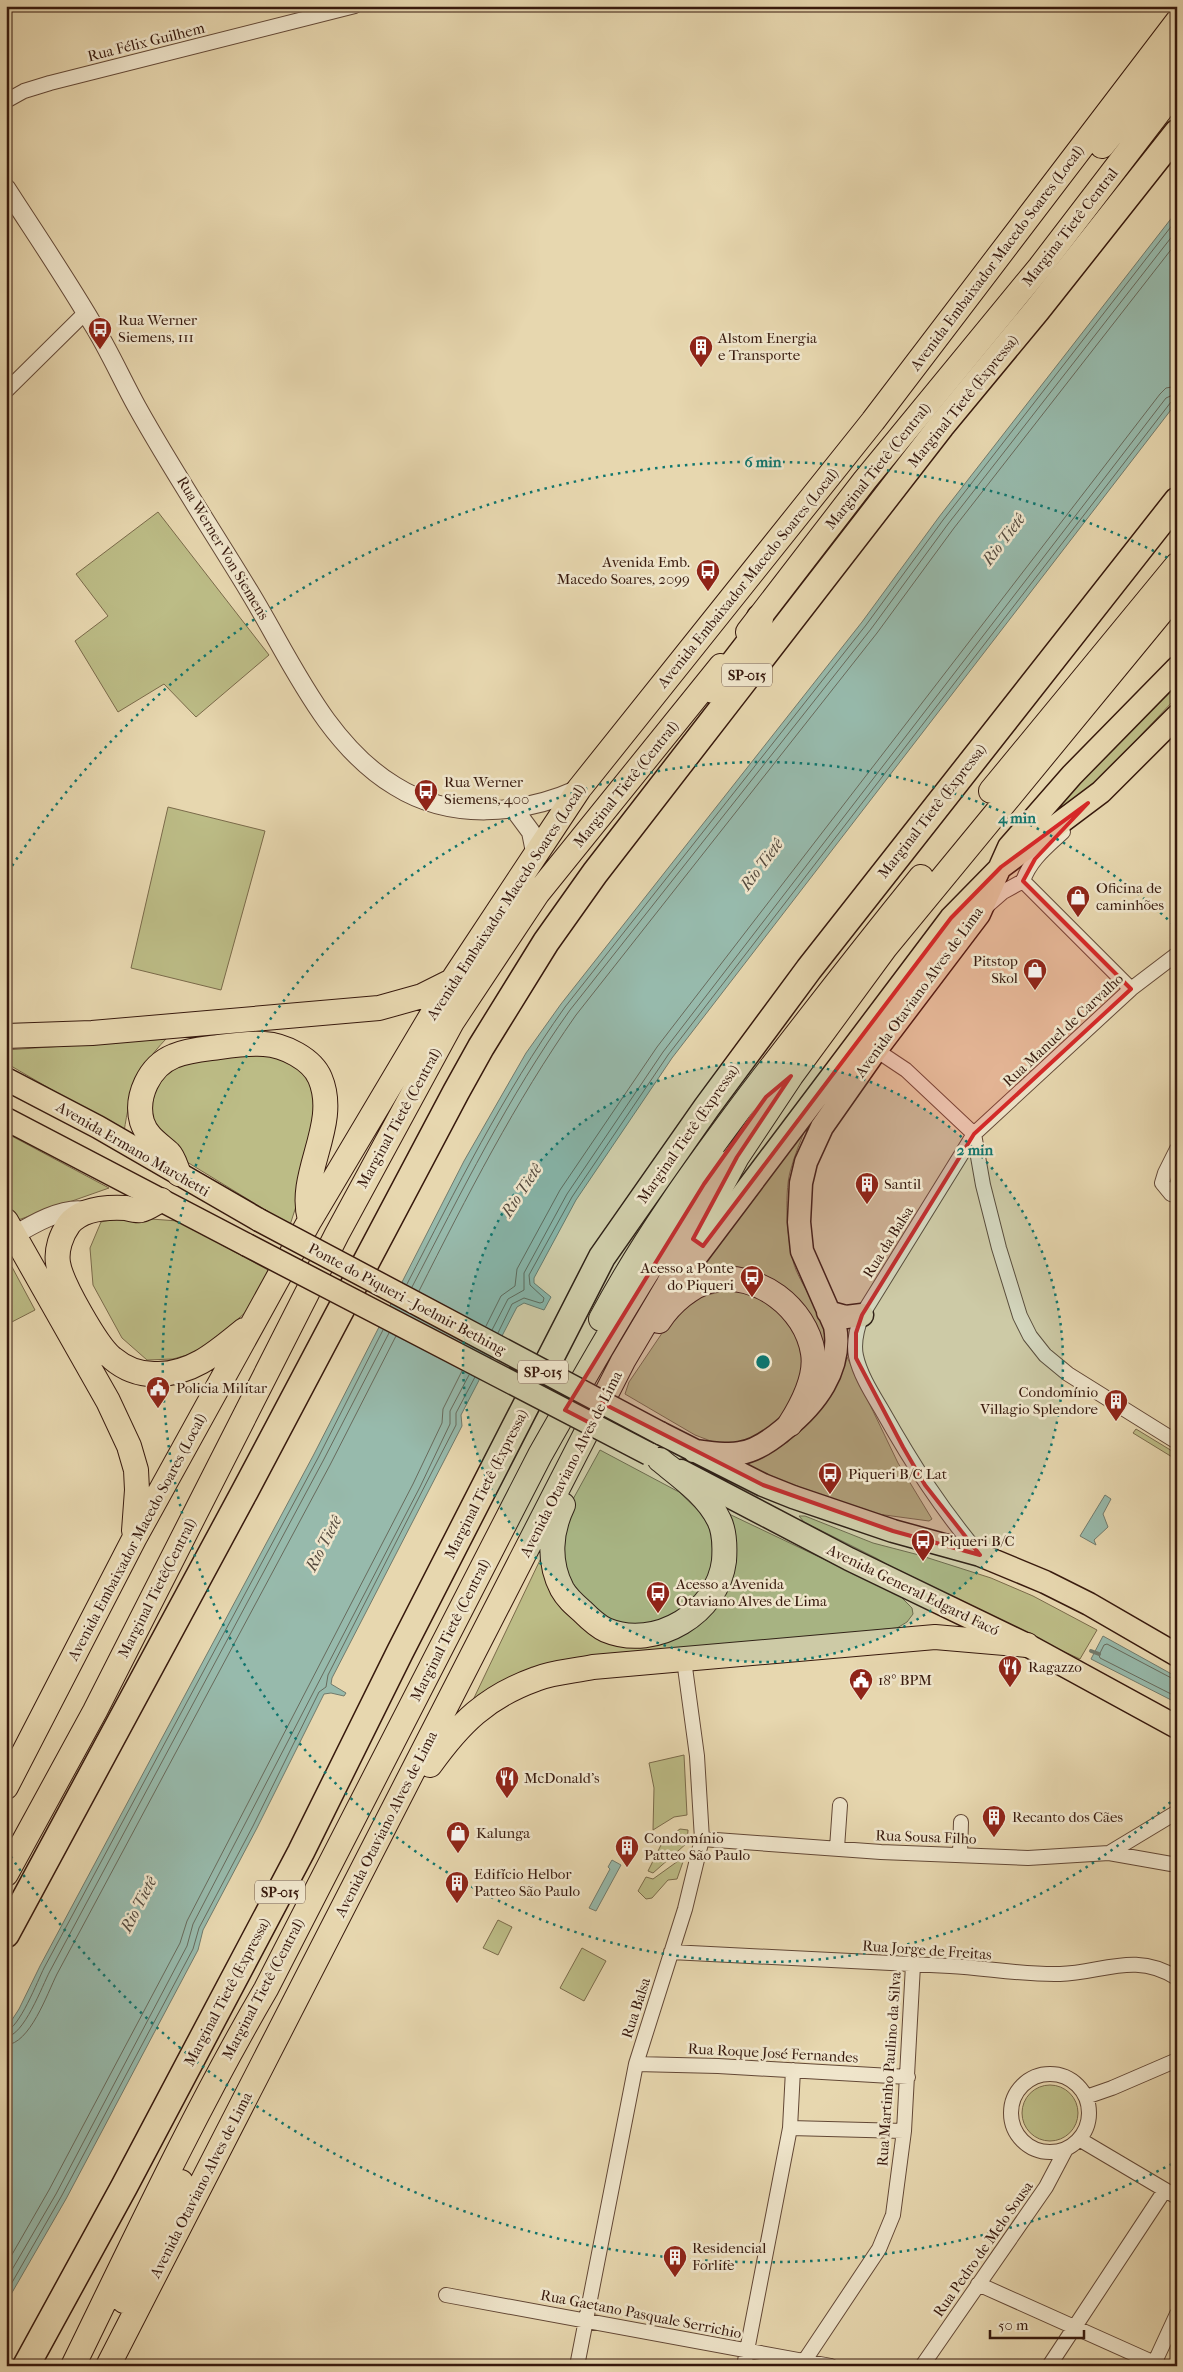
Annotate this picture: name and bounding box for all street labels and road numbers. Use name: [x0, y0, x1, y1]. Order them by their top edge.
street label: Rua Félix Guilhem: [86, 19, 207, 65]
street label: Avenida Embaixador Macedo Soares (Local): [906, 142, 1088, 375]
street label: Margina Tietê Central: [1018, 164, 1122, 290]
street label: Marginal Tietê (Expressa): [904, 331, 1022, 471]
street label: Marginal Tietê (Central): [821, 399, 935, 533]
street label: Avenida Embaixador Macedo Soares (Local): [653, 465, 842, 692]
street label: Rua Werner Von Siemens: [173, 473, 273, 623]
road number: SP-015: [722, 664, 772, 686]
street label: Marginal Tietê (Central): [569, 717, 683, 851]
street label: Marginal Tietê (Expressa): [874, 740, 990, 882]
street label: Avenida Embaixador Macedo Soares (Local): [422, 781, 589, 1024]
street label: Avenida Otaviano Alves de Lima: [850, 902, 988, 1082]
street label: Rua Manuel de Carvalho: [999, 969, 1127, 1091]
street label: Marginal Tietê (Central): [353, 1045, 445, 1191]
street label: Marginal Tietê (Expressa): [633, 1061, 743, 1207]
street label: Avenida Ermano Marchetti: [52, 1097, 213, 1201]
street label: Rua da Balsa: [859, 1202, 918, 1281]
street label: Ponte do Piqueri - Joelmir Bething: [305, 1239, 510, 1359]
road number: SP-015: [518, 1360, 568, 1384]
street label: Avenida Otaviano Alves de Lima: [516, 1367, 626, 1561]
street label: Marginal Tietê (Expressa): [440, 1406, 532, 1562]
street label: Avenida Embaixador Macedo Soares (Local): [63, 1410, 210, 1665]
street label: Marginal Tietê(Central): [114, 1515, 200, 1661]
street label: Avenida General Edgard Facó: [823, 1540, 1002, 1640]
street label: Marginal Tietê (Central): [406, 1556, 494, 1704]
street label: Avenida Otaviano Alves de Lima: [331, 1727, 441, 1921]
street label: Rua Sousa Filho: [875, 1826, 977, 1848]
road number: SP-015: [255, 1880, 305, 1904]
street label: Marginal Tietê (Expressa): [180, 1915, 274, 2069]
street label: Marginal Tietê (Central): [218, 1915, 308, 2063]
street label: Rua Jorge de Freitas: [862, 1936, 993, 1964]
street label: Rua Martinho Paulino da Silva: [873, 1970, 905, 2167]
street label: Rua Balsa: [618, 1974, 655, 2041]
street label: Rua Roque José Fernandes: [687, 2040, 859, 2066]
street label: Avenida Otaviano Alves de Lima: [146, 2088, 256, 2282]
street label: Rua Pedro de Melo Sousa: [929, 2177, 1037, 2320]
street label: Rua Gaetano Pasquale Serrichio: [539, 2286, 743, 2342]

